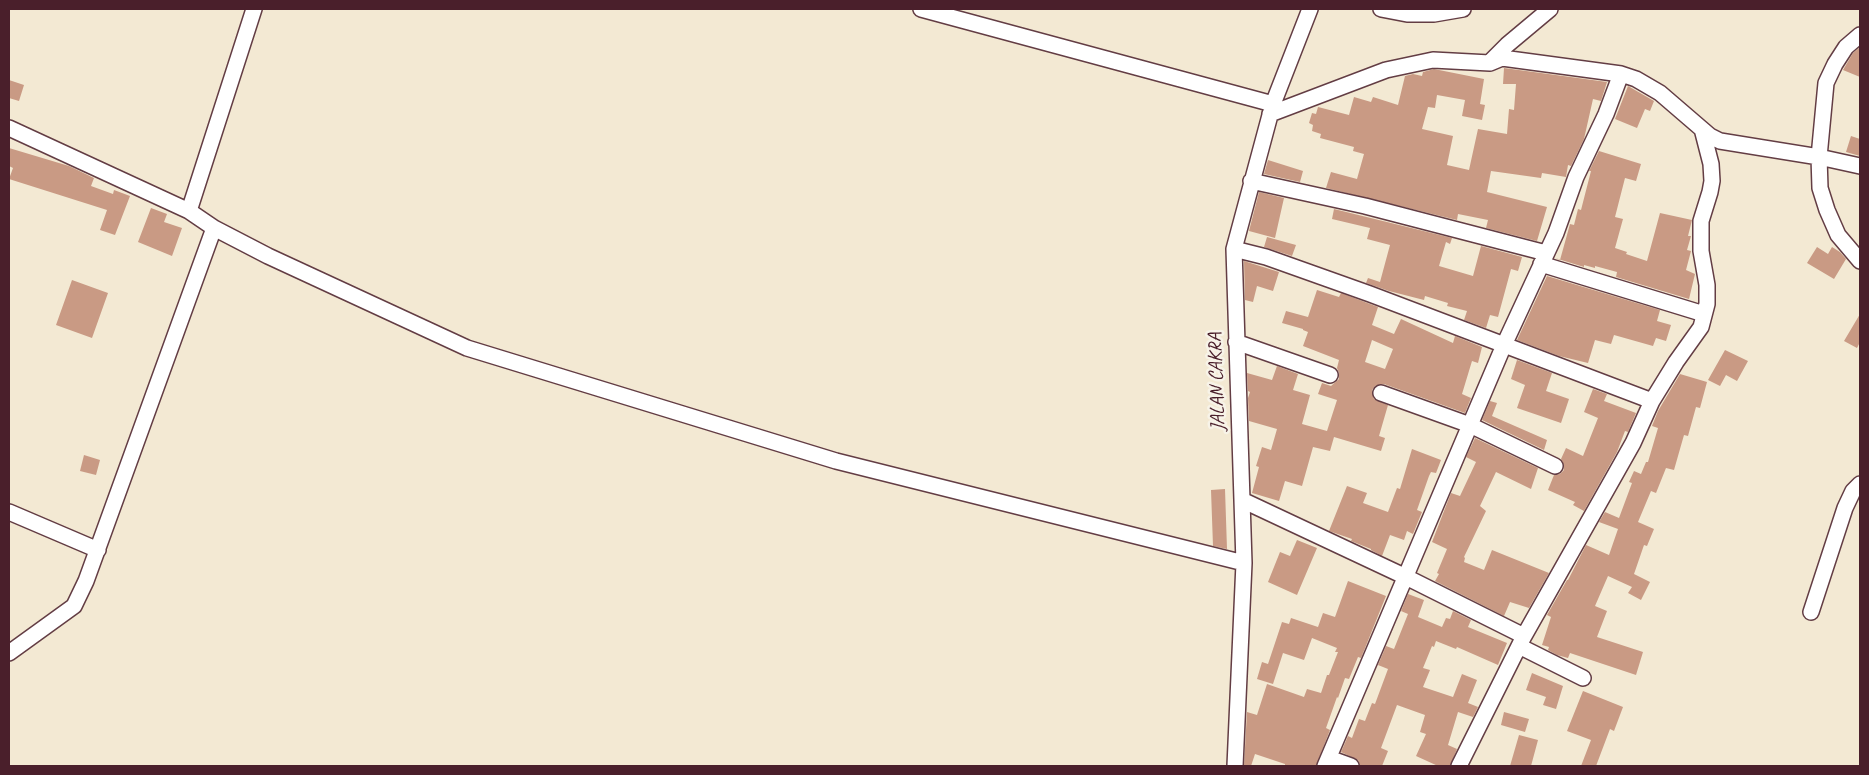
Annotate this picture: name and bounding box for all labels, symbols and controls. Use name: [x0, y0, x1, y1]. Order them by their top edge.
street label: JALAN CAKRA: [1203, 332, 1231, 432]

